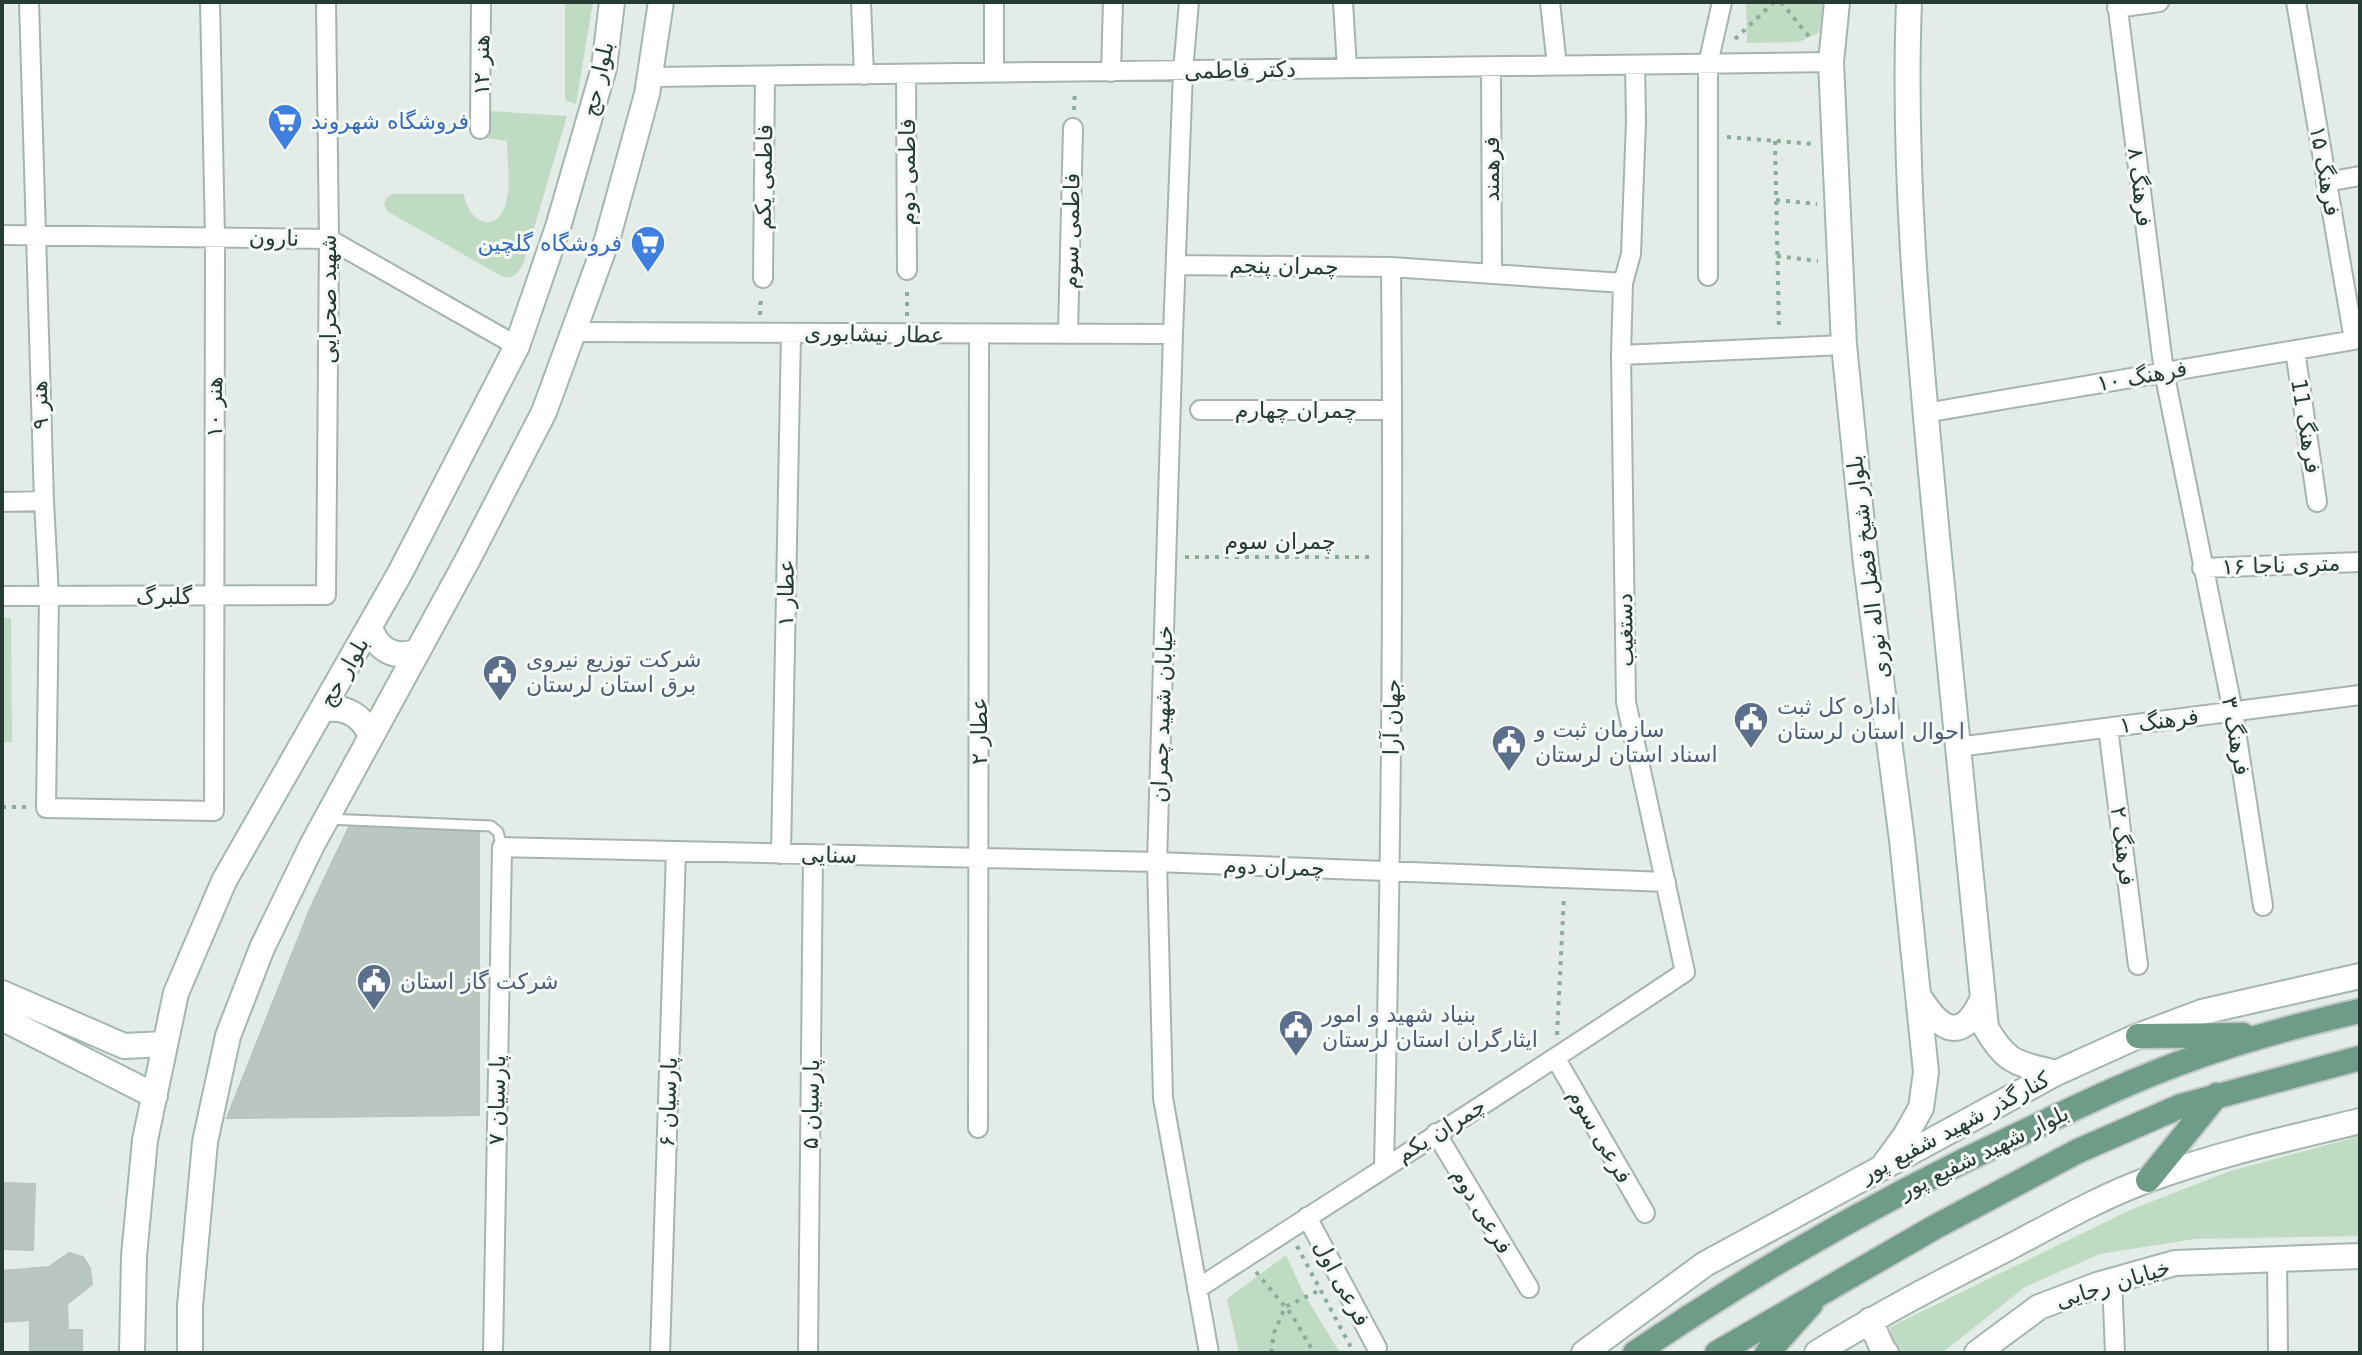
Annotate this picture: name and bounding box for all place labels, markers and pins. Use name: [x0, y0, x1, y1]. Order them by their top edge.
supermarket icon: فروشگاه شهروند: [266, 102, 304, 152]
place label: فروشگاه شهروند: [311, 109, 469, 134]
supermarket icon: فروشگاه گلچین: [629, 224, 667, 274]
place label: فروشگاه گلچین: [478, 231, 622, 256]
place label: شرکت توزیع نیروی برق استان لرستان: [526, 647, 701, 697]
public building icon: شرکت توزیع نیروی برق استان لرستان: [481, 653, 519, 703]
place label: اداره کل ثبت احوال استان لرستان: [1777, 694, 1965, 744]
public building icon: اداره کل ثبت احوال استان لرستان: [1732, 700, 1770, 750]
place label: سازمان ثبت و اسناد استان لرستان: [1534, 717, 1718, 767]
public building icon: سازمان ثبت و اسناد استان لرستان: [1490, 723, 1528, 773]
public building icon: شرکت گاز استان: [355, 962, 393, 1012]
place label: شرکت گاز استان: [400, 969, 558, 994]
place label: بنیاد شهید و امور ایثارگران استان لرستان: [1321, 1002, 1538, 1052]
public building icon: بنیاد شهید و امور ایثارگران استان لرستان: [1277, 1008, 1315, 1058]

